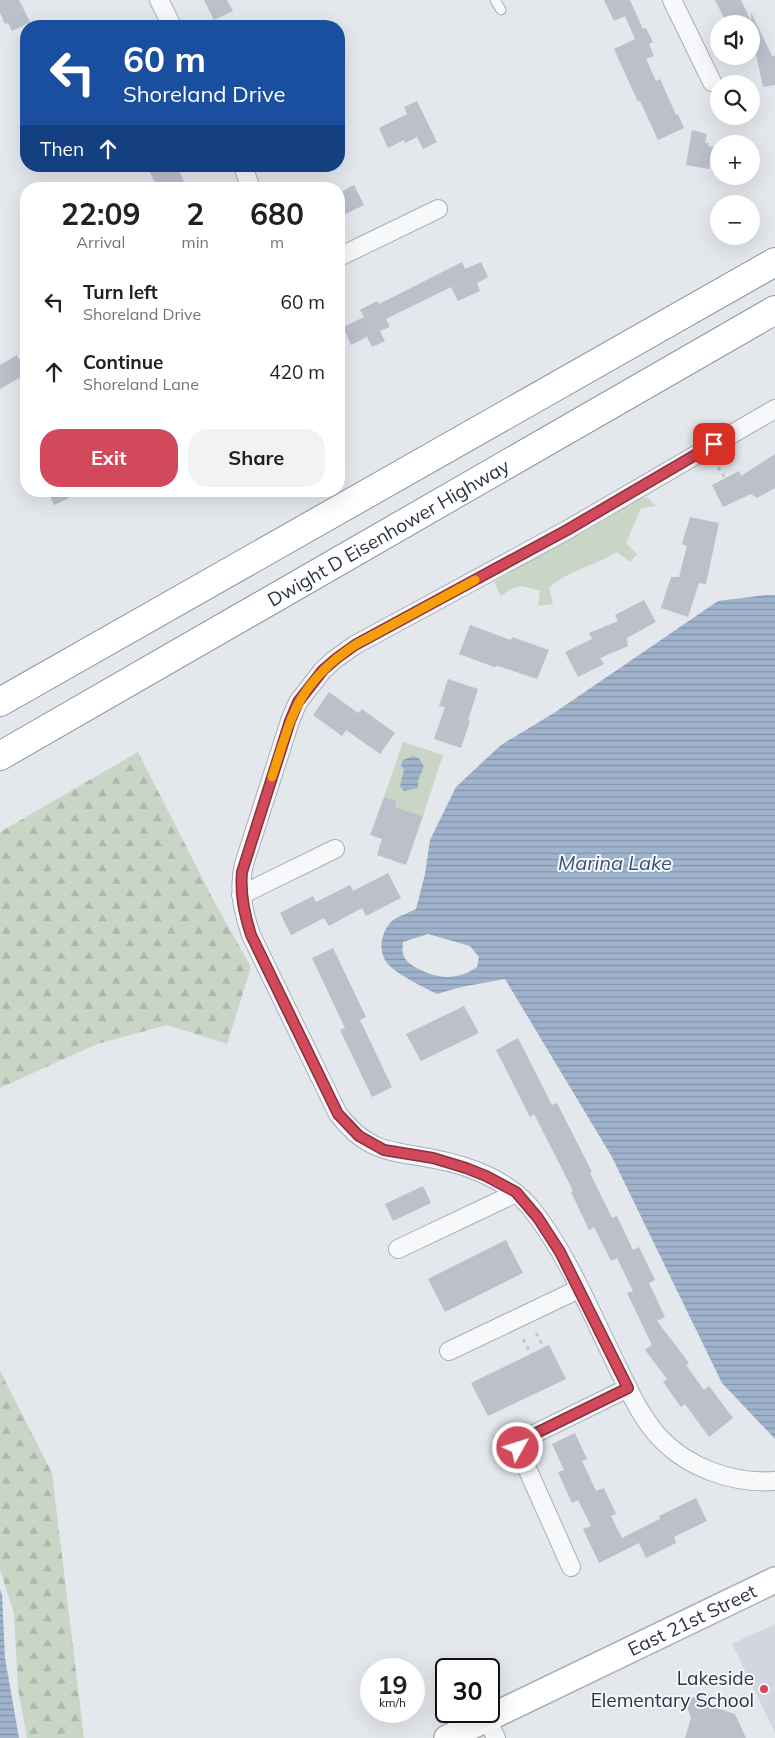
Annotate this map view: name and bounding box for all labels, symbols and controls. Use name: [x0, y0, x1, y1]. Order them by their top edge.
map controls: [710, 15, 760, 245]
button: sound: [710, 15, 760, 65]
text: 60 m: [123, 37, 206, 81]
icon: left: [40, 40, 105, 105]
button: search: [710, 75, 760, 125]
text: Shoreland Drive: [123, 80, 285, 108]
icon: ahead: [94, 135, 122, 163]
button: +: [710, 135, 760, 185]
text: Then: [40, 137, 84, 161]
text: 22:09: [61, 195, 141, 233]
text: 2: [186, 195, 204, 233]
text: 680: [250, 195, 304, 233]
button: −: [710, 195, 760, 245]
text: Arrival: [76, 232, 125, 252]
text: min: [182, 232, 209, 252]
text: m: [270, 232, 284, 252]
text: Turn left: [83, 280, 158, 304]
icon: left: [40, 288, 68, 316]
text: 60 m: [281, 290, 325, 314]
text: Shoreland Drive: [83, 304, 201, 324]
text: Continue: [83, 350, 163, 374]
icon: ahead: [40, 358, 68, 386]
text: 420 m: [269, 360, 325, 384]
text: Shoreland Lane: [83, 374, 199, 394]
pin: [693, 423, 735, 465]
button: Exit: [40, 429, 178, 487]
button: Share: [188, 429, 325, 487]
icon: arrive: [700, 430, 728, 458]
street label: Dwight D Eisenhower Highway: [263, 454, 513, 612]
water label: Marina Lake: [558, 850, 672, 875]
position arrow: [491, 1421, 543, 1473]
street label: East 21st Street: [624, 1579, 761, 1661]
speed limit sign: 30: [435, 1658, 500, 1723]
place label: Lakeside Elementary School: [591, 1666, 754, 1712]
text: 19: [377, 1669, 408, 1700]
marker: Lakeside Elementary School: [758, 1683, 770, 1695]
text: km/h: [379, 1695, 406, 1710]

